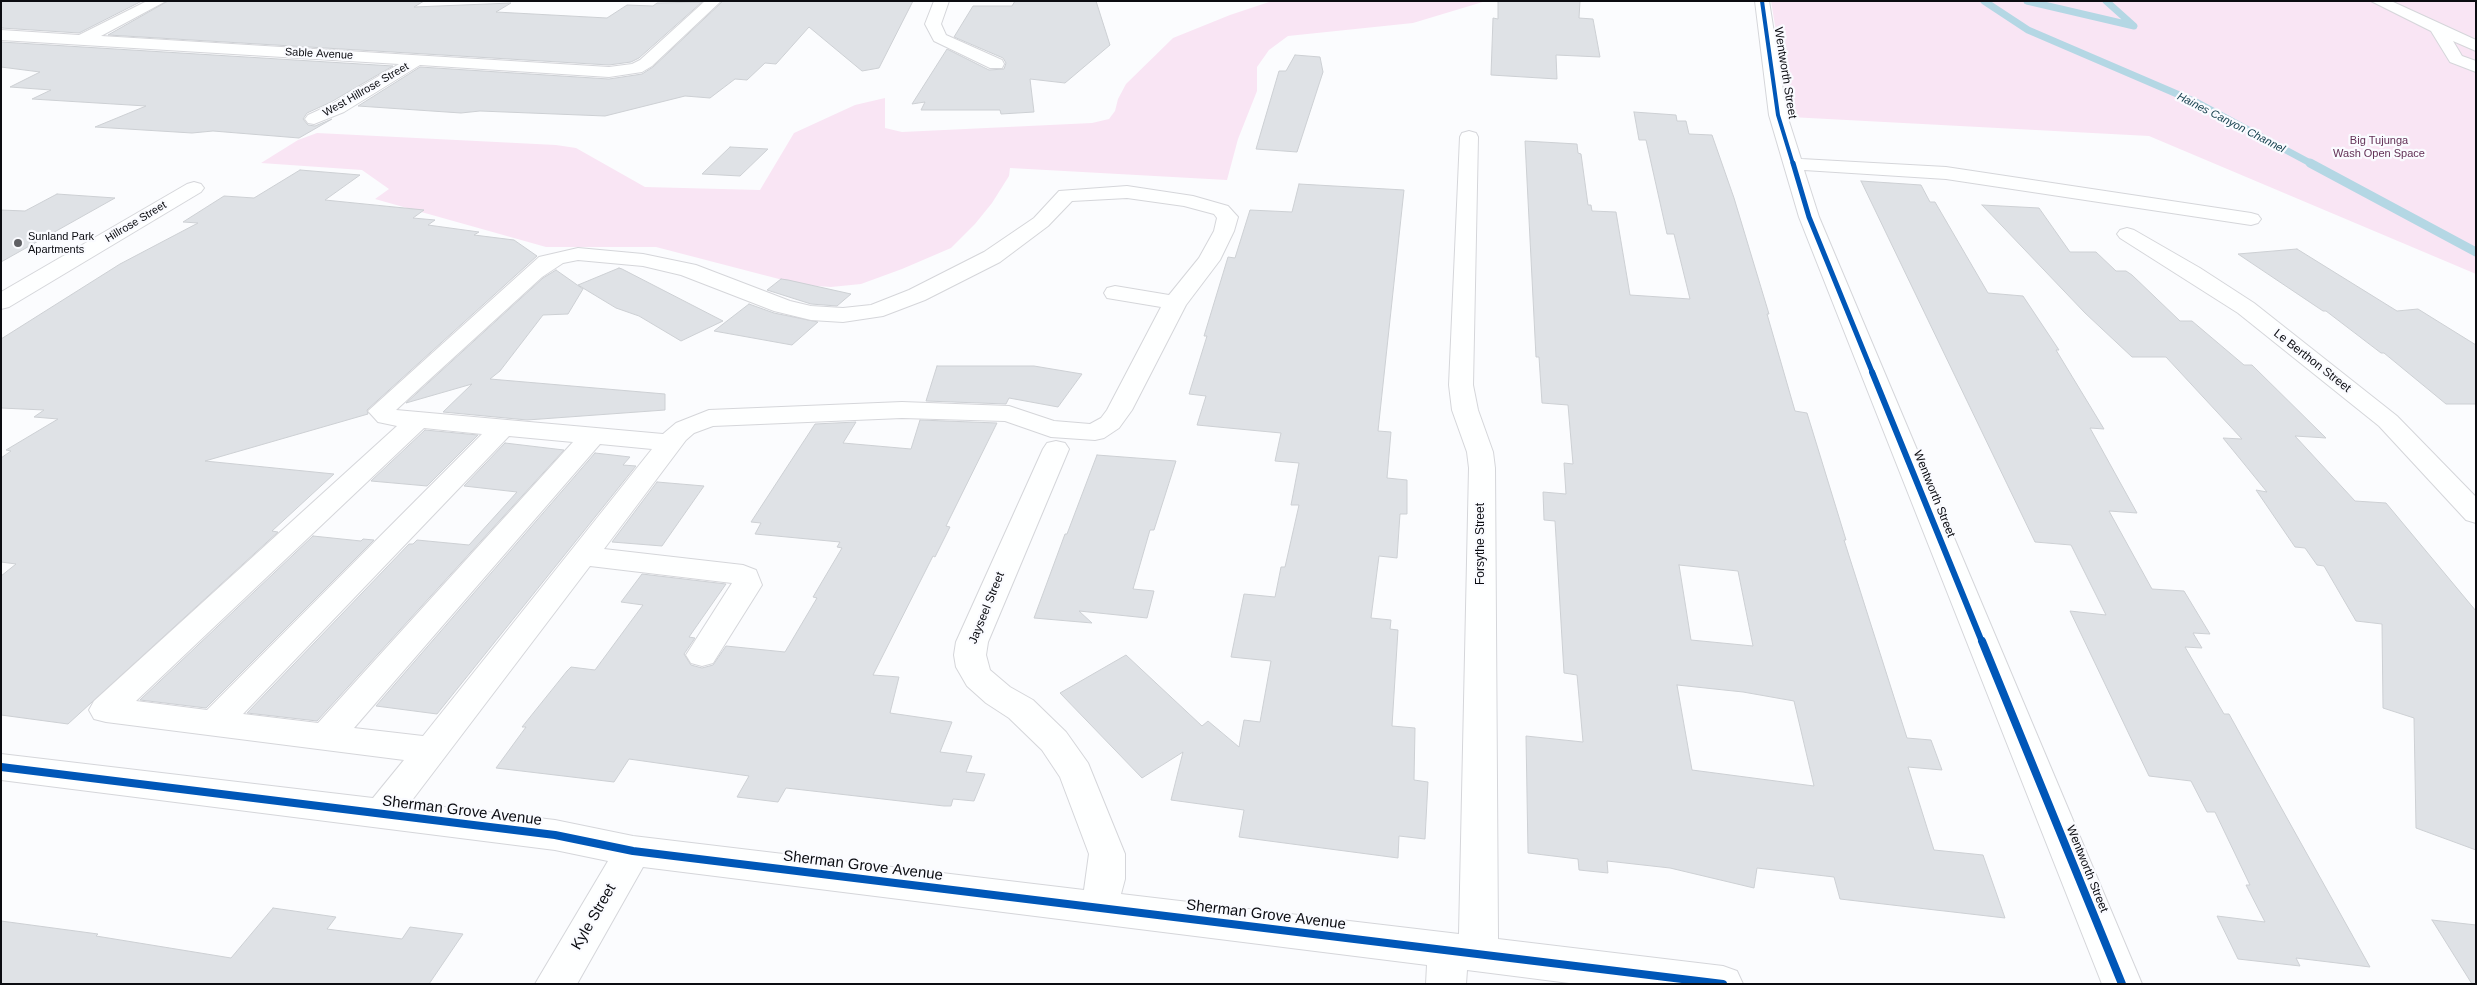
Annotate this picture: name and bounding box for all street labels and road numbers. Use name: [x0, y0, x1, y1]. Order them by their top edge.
street label: Wentworth Street: [1771, 26, 1799, 120]
street label: Sable Avenue: [285, 46, 353, 62]
street label: West Hillrose Street: [321, 60, 411, 120]
street label: Hillrose Street: [103, 199, 169, 245]
street label: Le Berthon Street: [2271, 326, 2353, 396]
street label: Wentworth Street: [1910, 448, 1958, 540]
street label: Forsythe Street: [1474, 503, 1488, 585]
street label: Jayseel Street: [966, 570, 1008, 646]
street label: Sherman Grove Avenue: [381, 792, 543, 830]
street label: Wentworth Street: [2063, 823, 2111, 915]
street label: Sherman Grove Avenue: [782, 847, 944, 885]
street label: Kyle Street: [568, 881, 620, 953]
street label: Sherman Grove Avenue: [1185, 896, 1347, 934]

